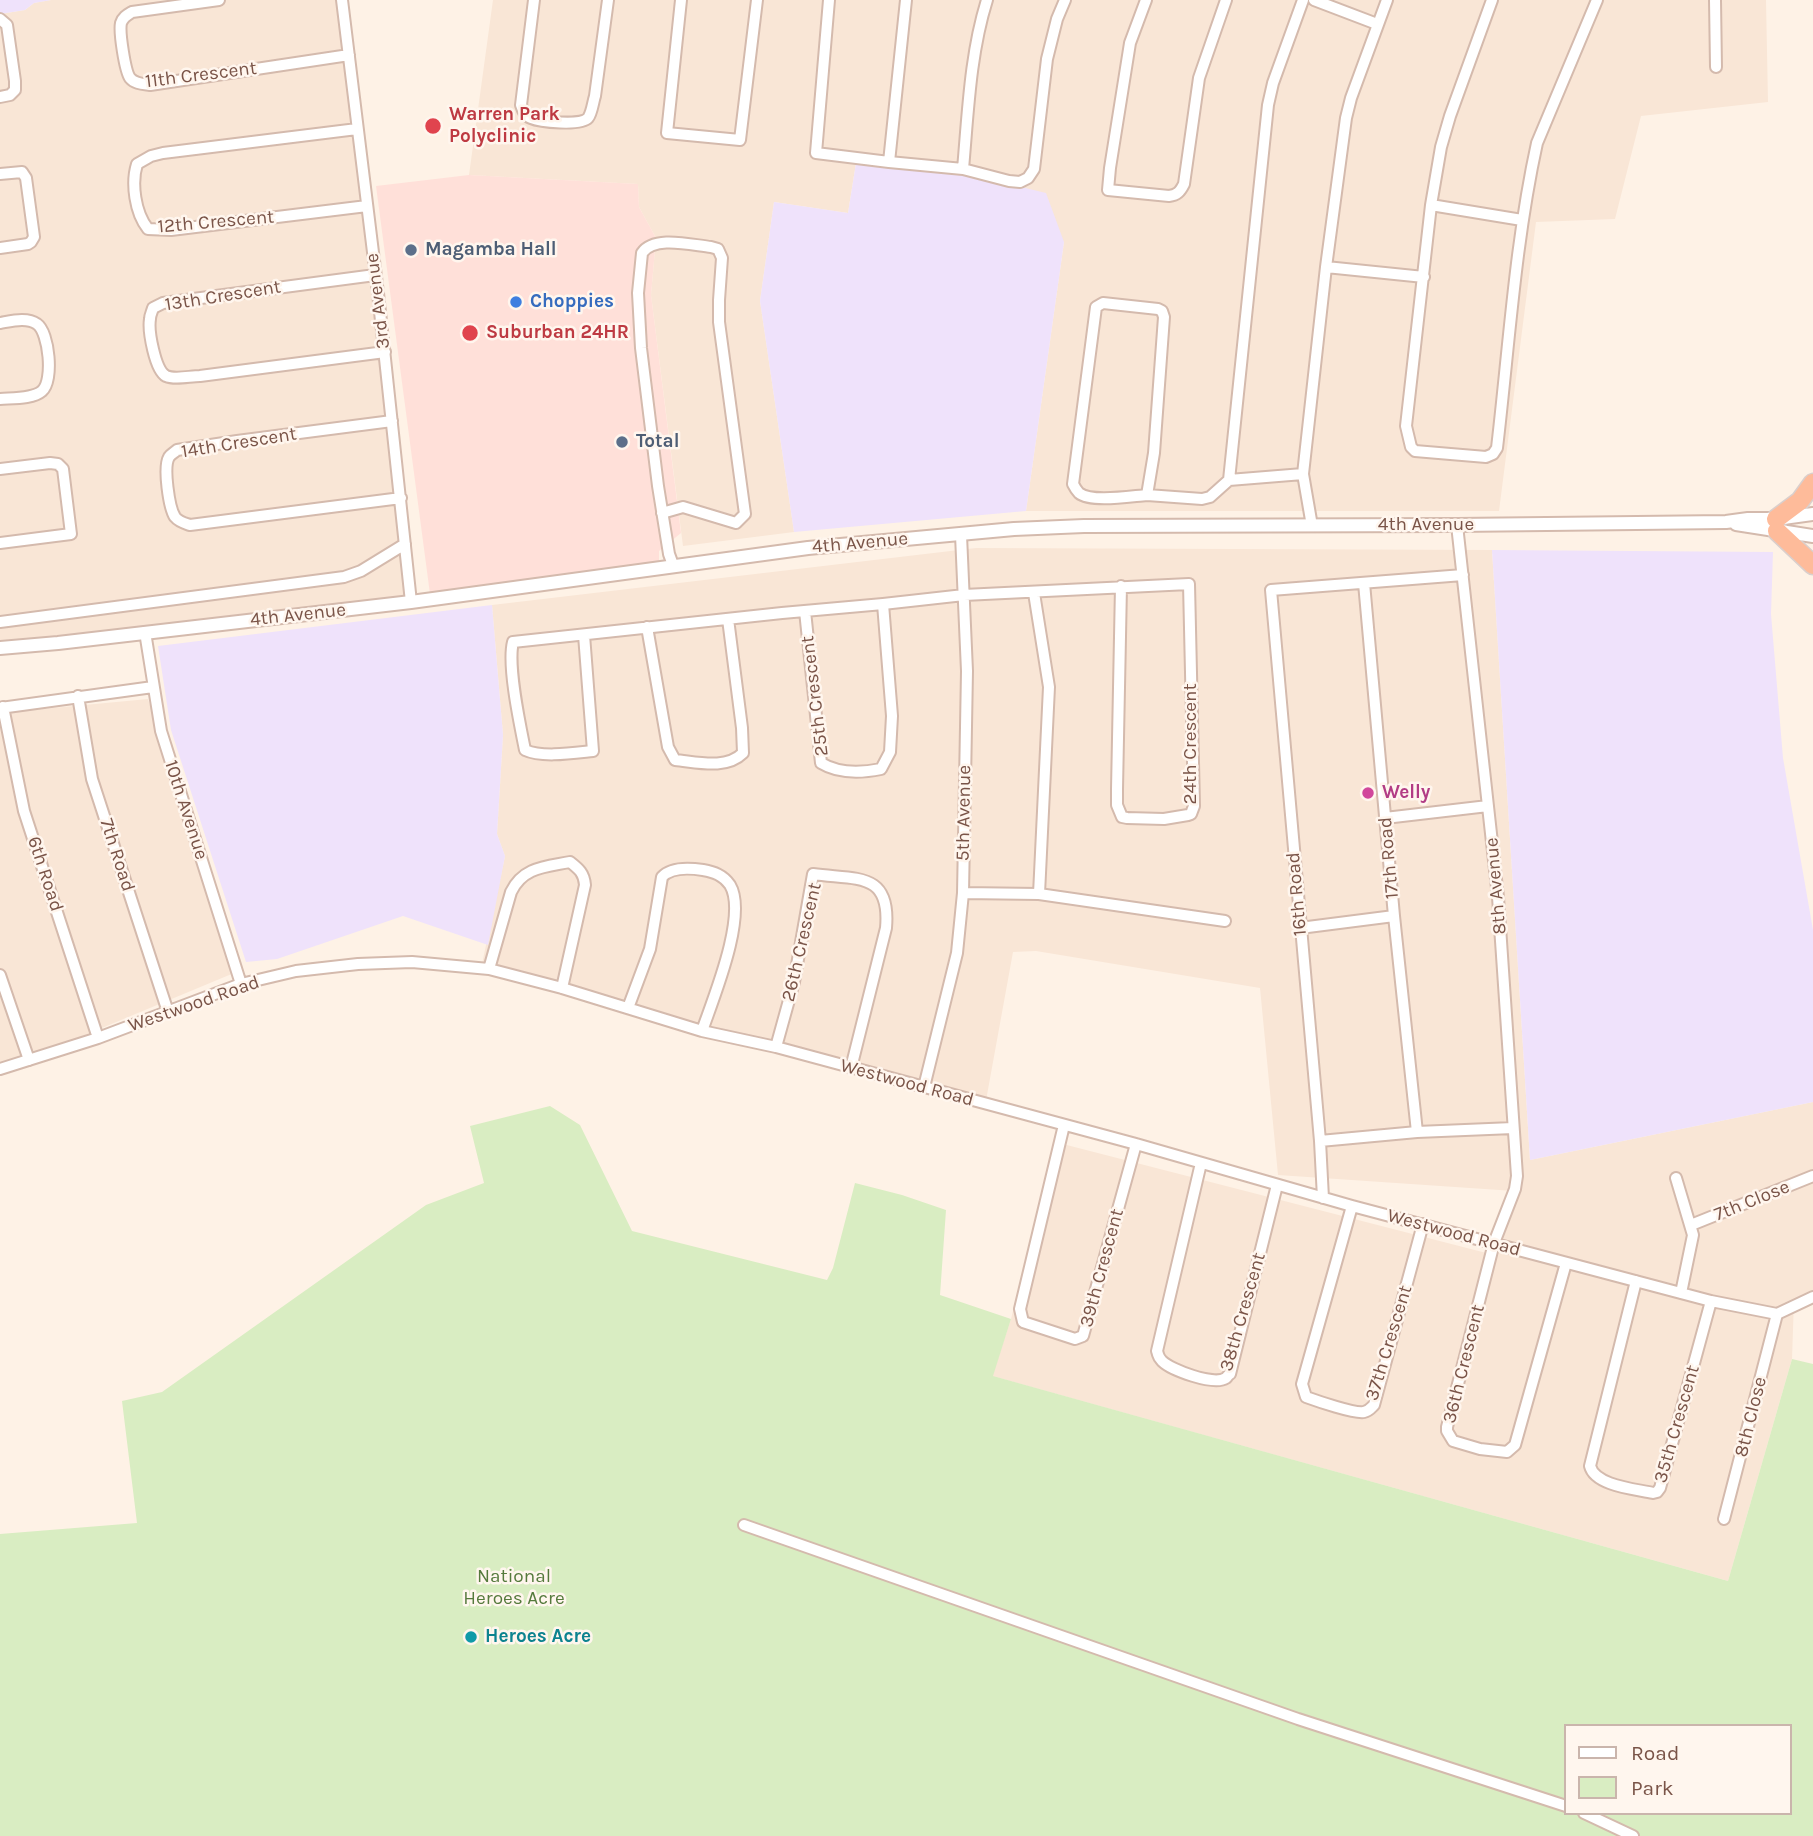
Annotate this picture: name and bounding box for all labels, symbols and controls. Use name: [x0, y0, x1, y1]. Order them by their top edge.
street label: 11th Crescent: [144, 57, 258, 93]
place label: Warren Park Polyclinic: [449, 104, 560, 148]
marker: Warren Park Polyclinic: [423, 116, 443, 136]
street label: 12th Crescent: [157, 206, 275, 238]
place label: Magamba Hall: [425, 239, 557, 261]
marker: Magamba Hall: [403, 242, 419, 258]
street label: 3rd Avenue: [361, 252, 395, 350]
street label: 13th Crescent: [163, 276, 283, 316]
place label: Choppies: [530, 291, 614, 313]
marker: Choppies: [508, 294, 524, 310]
place label: Suburban 24HR: [486, 322, 629, 344]
marker: Suburban 24HR: [460, 323, 480, 343]
street label: 14th Crescent: [180, 423, 298, 463]
place label: Total: [636, 431, 680, 453]
marker: Total: [614, 434, 630, 450]
street label: 4th Avenue: [1378, 514, 1474, 536]
street label: 4th Avenue: [811, 527, 909, 559]
street label: 4th Avenue: [249, 599, 347, 631]
street label: 25th Crescent: [796, 634, 834, 758]
street label: 24th Crescent: [1180, 683, 1202, 805]
street label: 10th Avenue: [159, 757, 213, 863]
street label: 5th Avenue: [952, 765, 976, 861]
place label: Welly: [1382, 782, 1430, 804]
marker: Welly: [1360, 785, 1376, 801]
street label: 7th Road: [94, 815, 140, 895]
street label: 17th Road: [1374, 816, 1404, 900]
street label: 6th Road: [22, 834, 68, 914]
street label: 8th Avenue: [1480, 837, 1512, 935]
street label: 16th Road: [1282, 851, 1312, 937]
street label: 26th Crescent: [777, 880, 827, 1004]
street label: Westwood Road: [125, 971, 263, 1037]
street label: Westwood Road: [838, 1054, 976, 1112]
street label: 7th Close: [1711, 1176, 1793, 1226]
street label: Westwood Road: [1385, 1204, 1523, 1262]
street label: 39th Crescent: [1075, 1206, 1129, 1330]
street label: 38th Crescent: [1215, 1250, 1271, 1374]
street label: 37th Crescent: [1361, 1282, 1417, 1404]
street label: 36th Crescent: [1438, 1302, 1490, 1426]
street label: 35th Crescent: [1649, 1362, 1705, 1486]
street label: 8th Close: [1730, 1375, 1772, 1459]
park label: National Heroes Acre: [463, 1566, 565, 1610]
place label: Heroes Acre: [485, 1626, 591, 1648]
marker: Heroes Acre: [463, 1629, 479, 1645]
legend: [1564, 1724, 1792, 1815]
text: Road: [1631, 1741, 1679, 1765]
text: Park: [1631, 1776, 1674, 1800]

